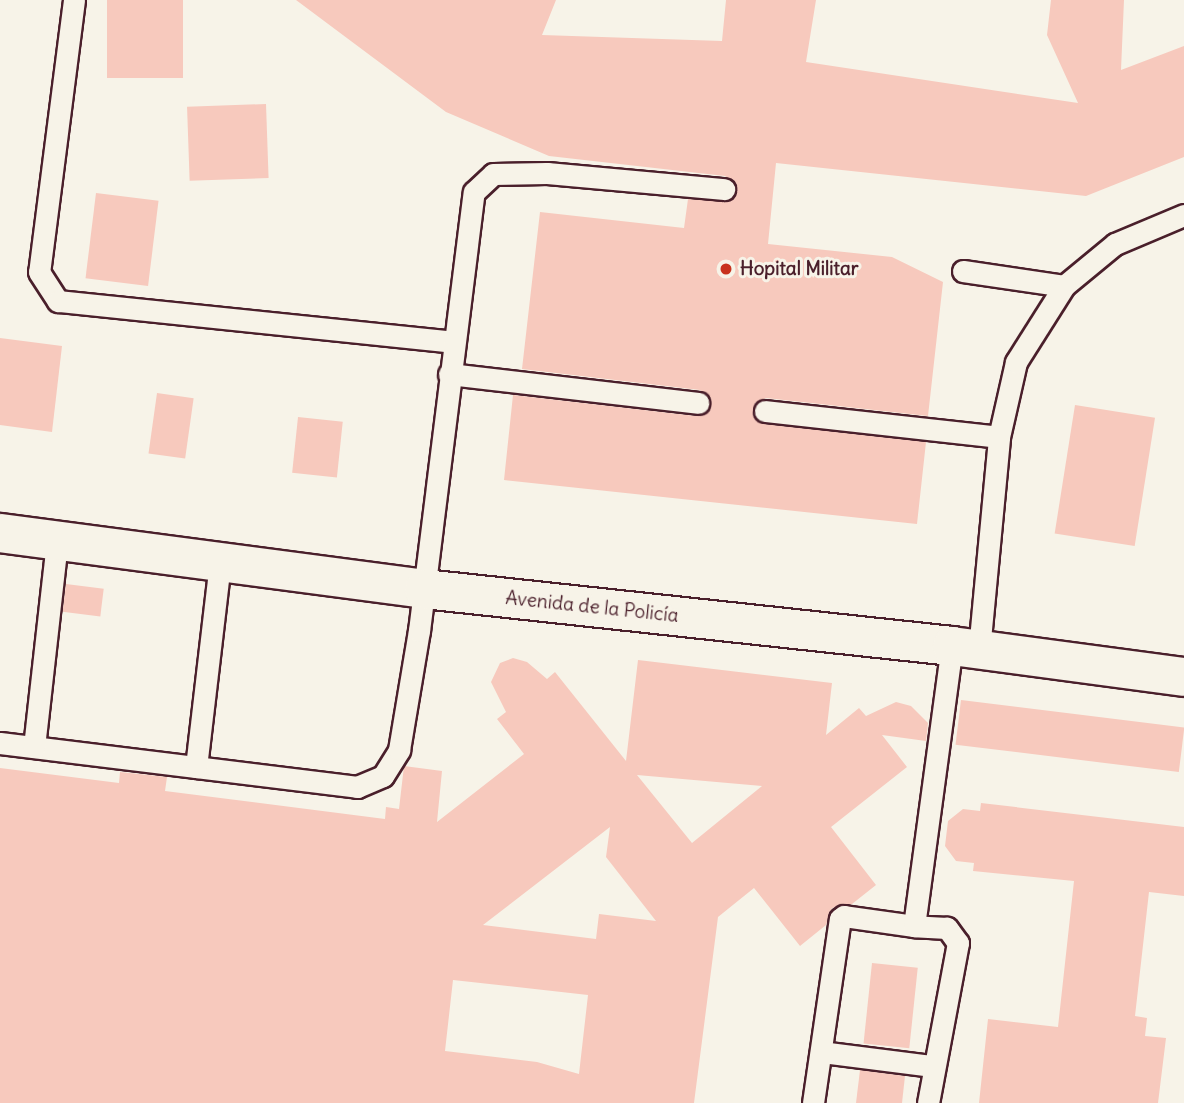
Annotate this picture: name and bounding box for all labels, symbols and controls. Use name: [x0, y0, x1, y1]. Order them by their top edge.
place label: Hopital Militar: [740, 258, 859, 280]
marker: Hopital Militar: [718, 261, 734, 277]
street label: Avenida de la Policía: [504, 587, 680, 627]

